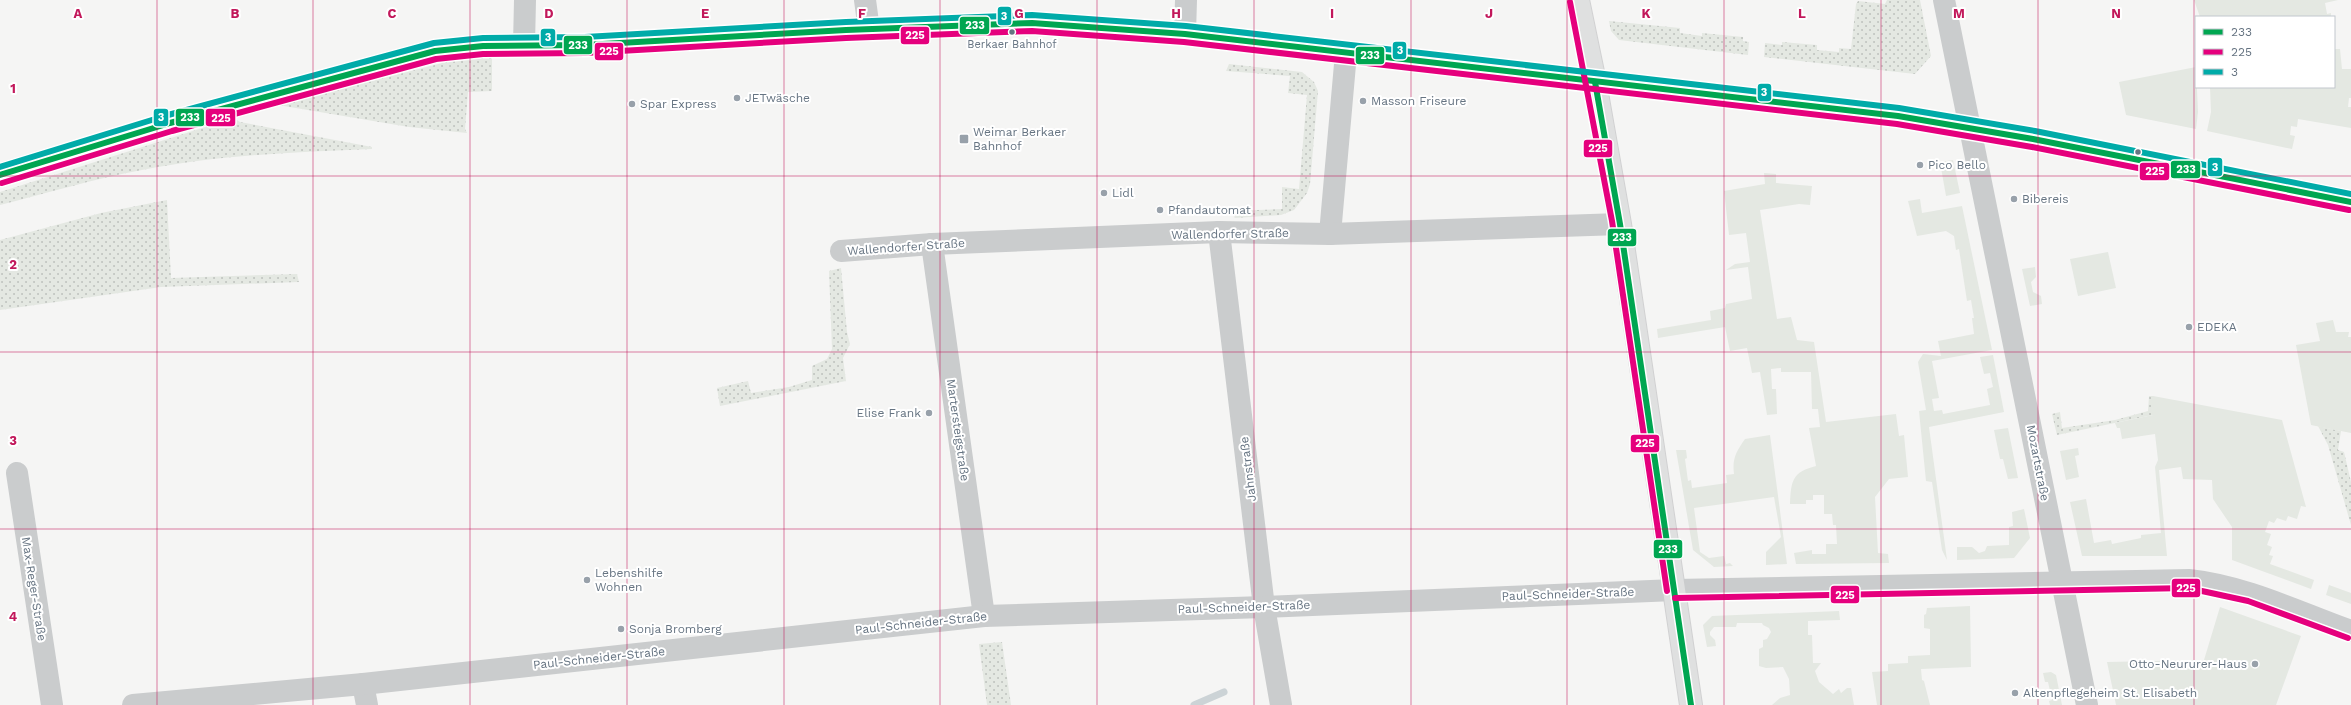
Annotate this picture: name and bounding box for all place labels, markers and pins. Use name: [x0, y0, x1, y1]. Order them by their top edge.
marker: Berkaer Bahnhof: [1007, 27, 1017, 37]
place label: Berkaer Bahnhof: [967, 38, 1057, 51]
place label: JETwäsche: [745, 91, 810, 105]
marker: JETwäsche: [732, 93, 742, 103]
place label: Masson Friseure: [1371, 94, 1467, 108]
marker: Masson Friseure: [1358, 96, 1368, 106]
place label: Spar Express: [640, 97, 717, 111]
marker: Spar Express: [627, 99, 637, 109]
place label: Weimar Berkaer Bahnhof: [973, 125, 1066, 153]
marker: Weimar Berkaer Bahnhof: [958, 133, 970, 145]
unlabelled marker: [2133, 147, 2143, 157]
place label: Pico Bello: [1928, 158, 1986, 172]
marker: Pico Bello: [1915, 160, 1925, 170]
place label: Lidl: [1112, 186, 1134, 200]
marker: Lidl: [1099, 188, 1109, 198]
place label: Bibereis: [2022, 192, 2069, 206]
marker: Bibereis: [2009, 194, 2019, 204]
place label: Pfandautomat: [1168, 203, 1251, 217]
marker: Pfandautomat: [1155, 205, 1165, 215]
place label: EDEKA: [2197, 320, 2237, 334]
marker: EDEKA: [2184, 322, 2194, 332]
place label: Elise Frank: [857, 406, 921, 420]
marker: Elise Frank: [924, 408, 934, 418]
place label: Lebenshilfe Wohnen: [595, 566, 663, 594]
marker: Lebenshilfe Wohnen: [582, 575, 592, 585]
place label: Sonja Bromberg: [629, 622, 722, 636]
marker: Sonja Bromberg: [616, 624, 626, 634]
place label: Otto-Neururer-Haus: [2129, 657, 2247, 671]
marker: Otto-Neururer-Haus: [2250, 659, 2260, 669]
place label: Altenpflegeheim St. Elisabeth: [2023, 686, 2197, 700]
marker: Altenpflegeheim St. Elisabeth: [2010, 688, 2020, 698]

